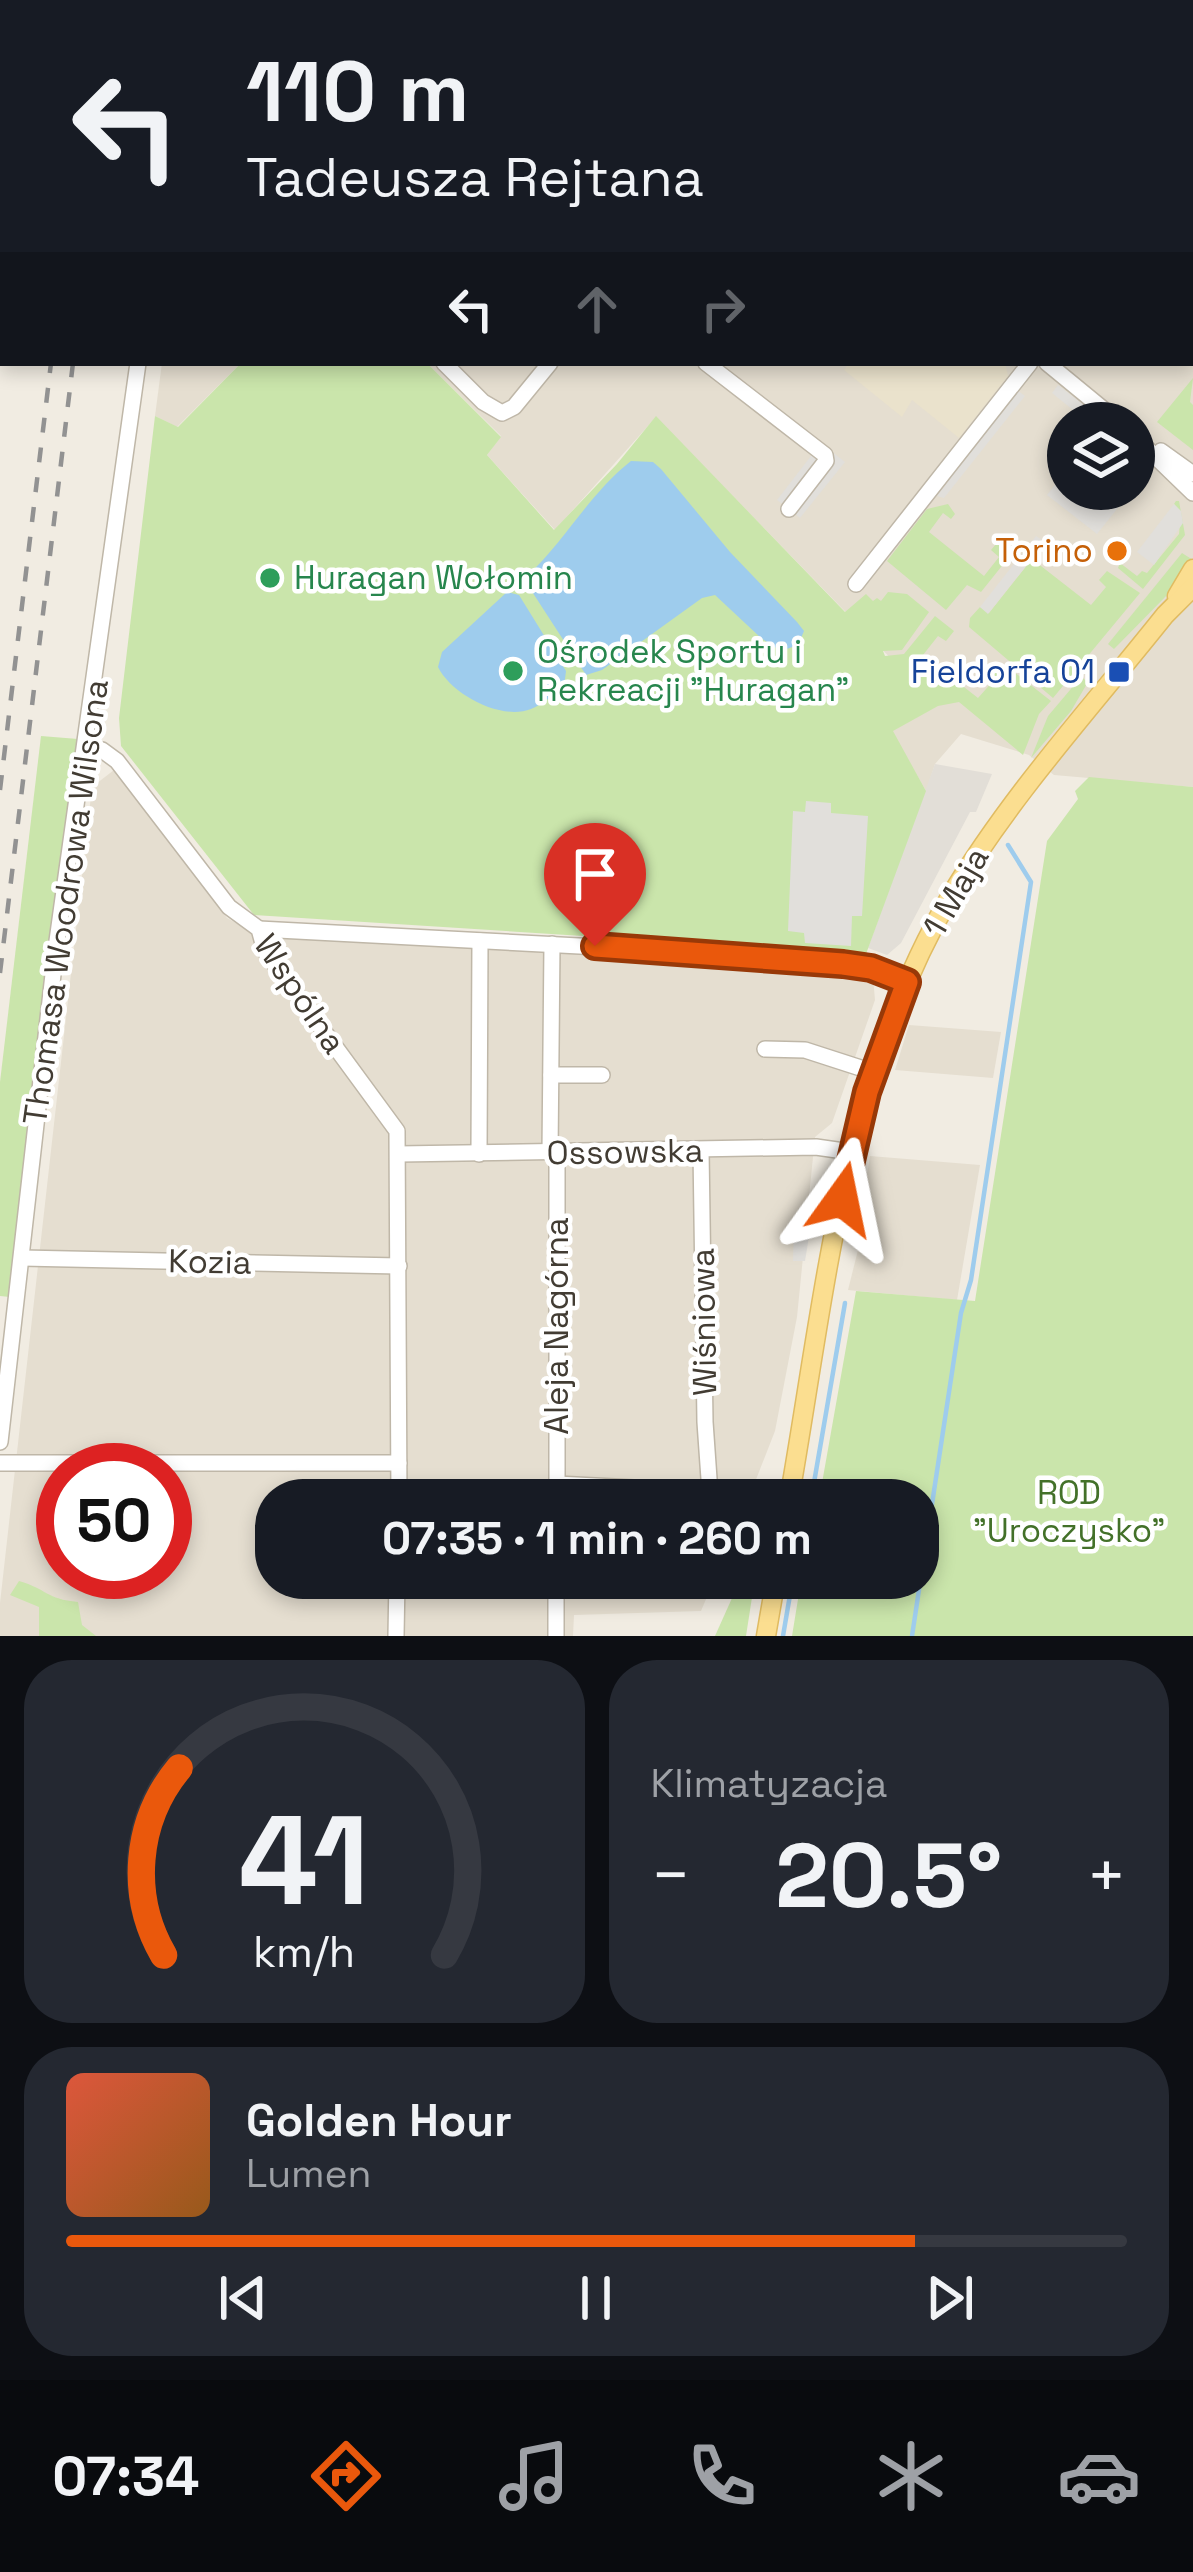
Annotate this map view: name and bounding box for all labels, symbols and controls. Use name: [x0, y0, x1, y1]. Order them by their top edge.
text: 110 m: [246, 38, 469, 146]
icon: left: [48, 48, 204, 204]
text: Tadeusza Rejtana: [246, 143, 704, 212]
icon: left: [438, 276, 504, 342]
icon: ahead: [564, 276, 630, 342]
icon: right: [690, 276, 756, 342]
map controls: [1047, 402, 1155, 510]
button: layers: [1047, 402, 1155, 510]
place label: Torino: [995, 530, 1093, 572]
marker: Torino: [1104, 538, 1130, 564]
place label: Huragan Wołomin: [294, 557, 573, 599]
marker: Huragan Wołomin: [257, 565, 283, 591]
place label: Ośrodek Sportu i Rekreacji "Huragan": [537, 631, 849, 711]
place label: Fieldorfa 01: [911, 651, 1095, 693]
marker: Ośrodek Sportu i Rekreacji "Huragan": [500, 658, 526, 684]
marker: Fieldorfa 01: [1106, 659, 1132, 685]
street label: Thomasa Woodrowa Wilsona: [14, 676, 118, 1127]
pin: [544, 823, 646, 946]
street label: 1 Maja: [914, 840, 998, 944]
icon: arrive: [562, 841, 628, 907]
street label: Wspólna: [245, 926, 355, 1062]
street label: Ossowska: [546, 1130, 704, 1174]
position arrow: [779, 1136, 905, 1262]
street label: Aleja Nagórna: [536, 1217, 578, 1435]
street label: Kozia: [168, 1240, 252, 1284]
street label: Wiśniowa: [682, 1248, 726, 1396]
speed limit sign: 50: [36, 1443, 192, 1599]
park label: ROD "Uroczysko": [973, 1472, 1165, 1552]
text: 07:35 · 1 min · 260 m: [382, 1510, 812, 1567]
text: Klimatyzacja: [651, 1759, 887, 1808]
text: 41: [239, 1781, 370, 1940]
text: 20.5°: [775, 1818, 1002, 1933]
text: −: [651, 1833, 691, 1917]
text: +: [1086, 1833, 1127, 1917]
text: km/h: [253, 1924, 355, 1979]
text: Golden Hour: [246, 2092, 512, 2149]
text: Lumen: [246, 2149, 372, 2198]
icon: previous: [210, 2265, 276, 2331]
icon: pause: [563, 2265, 629, 2331]
icon: next: [917, 2265, 983, 2331]
icon: directions: [304, 2434, 388, 2518]
icon: music: [492, 2434, 576, 2518]
icon: phone: [680, 2434, 764, 2518]
icon: climate: [869, 2434, 953, 2518]
icon: car: [1057, 2434, 1141, 2518]
text: 07:34: [52, 2442, 199, 2511]

